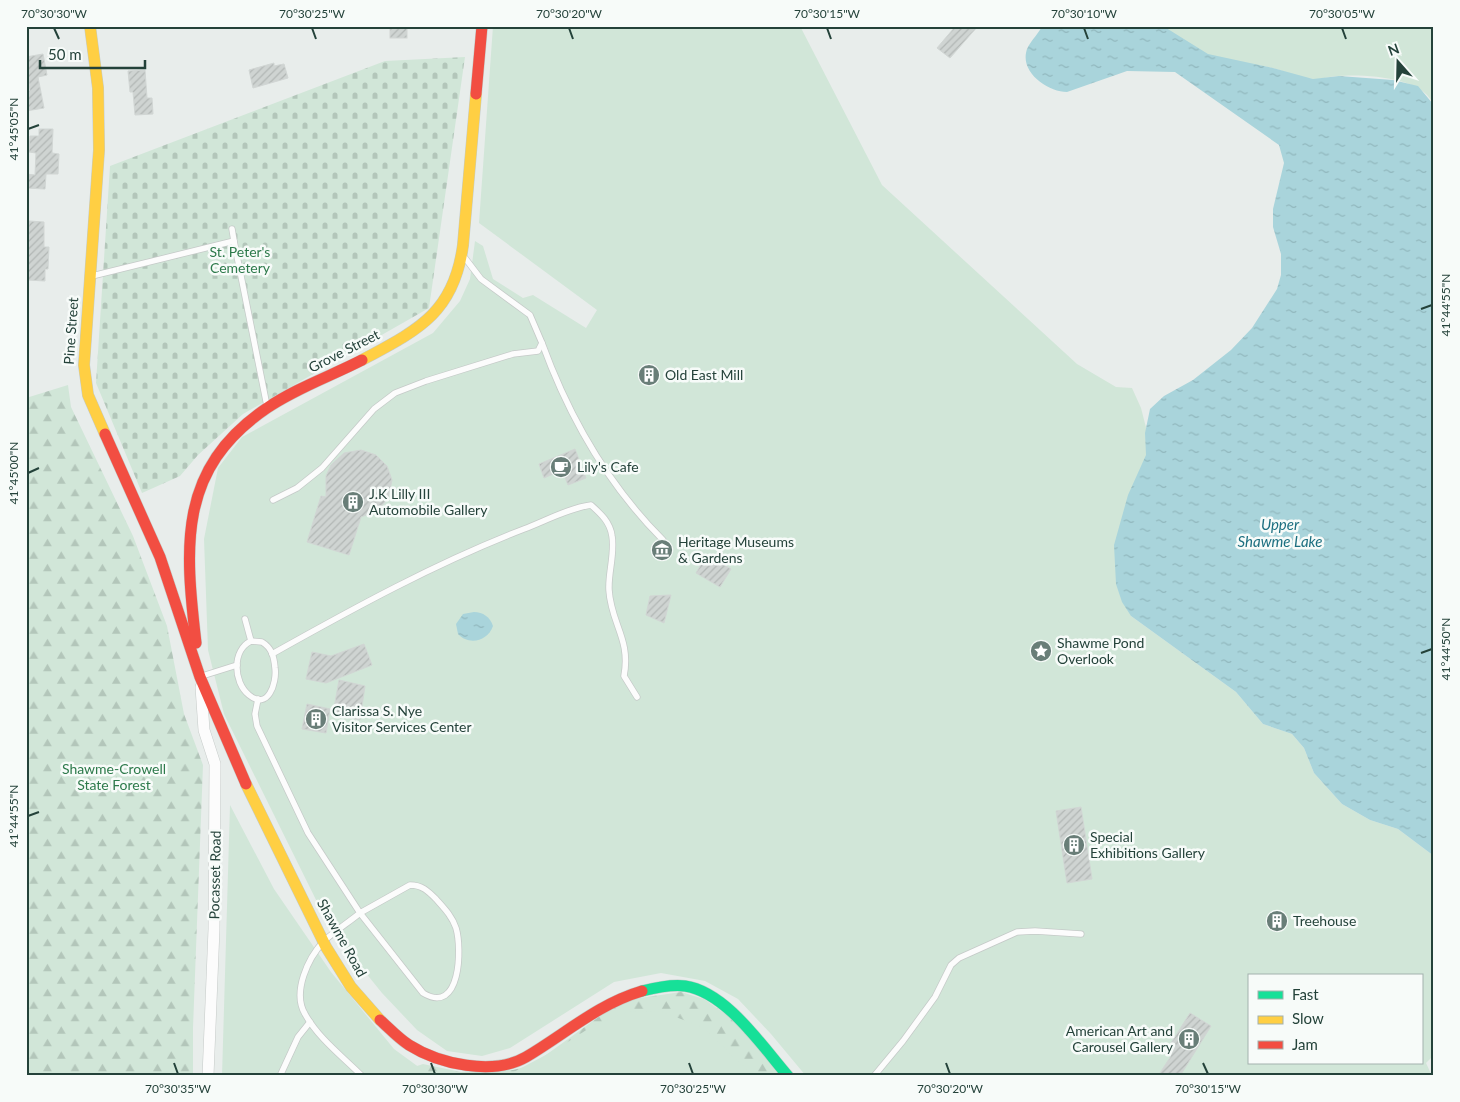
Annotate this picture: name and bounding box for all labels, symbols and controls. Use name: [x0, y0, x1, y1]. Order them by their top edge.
text: 70°30'30"W: [21, 6, 88, 21]
text: 70°30'25"W: [279, 6, 346, 21]
text: 70°30'20"W: [536, 6, 603, 21]
text: 70°30'15"W: [794, 6, 861, 21]
text: 70°30'10"W: [1051, 6, 1118, 21]
text: 70°30'05"W: [1309, 6, 1376, 21]
scale bar: [40, 38, 145, 70]
north arrow: [1372, 38, 1422, 88]
text: N: [1385, 39, 1401, 59]
text: 50 m: [48, 45, 82, 63]
text: 41°45'05"N: [6, 98, 21, 160]
park label: St. Peter's Cemetery: [210, 243, 271, 276]
text: 41°44'55"N: [1438, 274, 1453, 336]
street label: Pine Street: [60, 297, 81, 365]
street label: Grove Street: [305, 325, 382, 376]
building icon: Old East Mill: [637, 363, 661, 387]
place label: Old East Mill: [665, 366, 743, 383]
text: 41°45'00"N: [6, 442, 21, 504]
cafe icon: Lily's Cafe: [549, 455, 573, 479]
place label: Lily's Cafe: [577, 458, 639, 475]
place label: J.K Lilly III Automobile Gallery: [369, 485, 488, 518]
building icon: J.K Lilly III Automobile Gallery: [341, 490, 365, 514]
water label: Upper Shawme Lake: [1238, 515, 1322, 550]
place label: Heritage Museums & Gardens: [678, 533, 794, 566]
museum icon: Heritage Museums & Gardens: [650, 538, 674, 562]
text: 41°44'50"N: [1438, 618, 1453, 680]
place label: Shawme Pond Overlook: [1057, 634, 1144, 667]
place icon: Shawme Pond Overlook: [1029, 639, 1053, 663]
place label: Clarissa S. Nye Visitor Services Center: [332, 702, 472, 735]
building icon: Clarissa S. Nye Visitor Services Center: [304, 707, 328, 731]
park label: Shawme-Crowell State Forest: [62, 760, 166, 793]
text: 41°44'55"N: [6, 785, 21, 847]
place label: Special Exhibitions Gallery: [1090, 828, 1206, 861]
street label: Pocasset Road: [205, 830, 224, 920]
building icon: Special Exhibitions Gallery: [1062, 833, 1086, 857]
street label: Shawme Road: [314, 896, 371, 980]
building icon: Treehouse: [1265, 909, 1289, 933]
place label: Treehouse: [1293, 912, 1356, 929]
legend: [1248, 974, 1422, 1064]
text: Fast: [1292, 985, 1319, 1003]
text: Slow: [1292, 1009, 1324, 1027]
place label: American Art and Carousel Gallery: [1066, 1022, 1174, 1055]
building icon: American Art and Carousel Gallery: [1177, 1027, 1201, 1051]
text: Jam: [1292, 1035, 1318, 1053]
text: 70°30'35"W: [145, 1081, 212, 1096]
text: 70°30'30"W: [402, 1081, 469, 1096]
text: 70°30'25"W: [660, 1081, 727, 1096]
text: 70°30'20"W: [917, 1081, 984, 1096]
text: 70°30'15"W: [1175, 1081, 1242, 1096]

